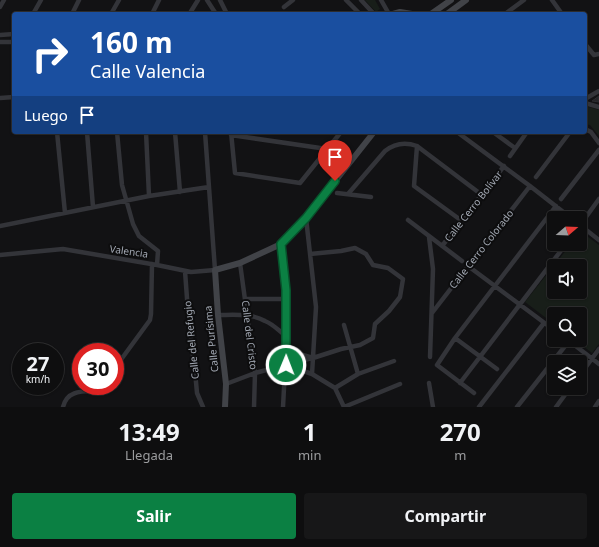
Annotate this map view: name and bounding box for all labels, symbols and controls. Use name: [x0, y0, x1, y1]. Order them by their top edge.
text: 160 m: [90, 23, 173, 61]
icon: right: [24, 28, 76, 80]
text: Calle Valencia: [90, 59, 205, 83]
icon: arrive: [76, 104, 98, 126]
text: Luego: [24, 105, 68, 125]
pin: [318, 140, 352, 181]
icon: arrive: [324, 146, 346, 168]
street label: Calle Cerro Bolívar: [441, 168, 505, 244]
street label: Calle Cerro Colorado: [446, 207, 516, 291]
north arrow: [547, 211, 587, 251]
map controls: [547, 211, 587, 395]
street label: Valencia: [109, 241, 149, 261]
button: sound: [547, 259, 587, 299]
street label: Calle del Refugio: [180, 300, 202, 380]
street label: Calle del Cristo: [239, 300, 261, 370]
street label: Calle Purísima: [201, 305, 221, 373]
button: search: [547, 307, 587, 347]
speed limit sign: 30: [72, 343, 124, 395]
position arrow: [265, 344, 307, 386]
text: 27: [27, 350, 49, 377]
button: layers: [547, 355, 587, 395]
text: km/h: [26, 372, 50, 386]
text: 13:49: [118, 415, 180, 448]
text: 1: [303, 415, 317, 448]
text: 270: [440, 415, 481, 448]
text: Llegada: [125, 446, 173, 464]
text: min: [298, 446, 321, 464]
text: m: [454, 446, 466, 464]
button: Salir: [12, 493, 296, 539]
button: Compartir: [304, 493, 587, 539]

